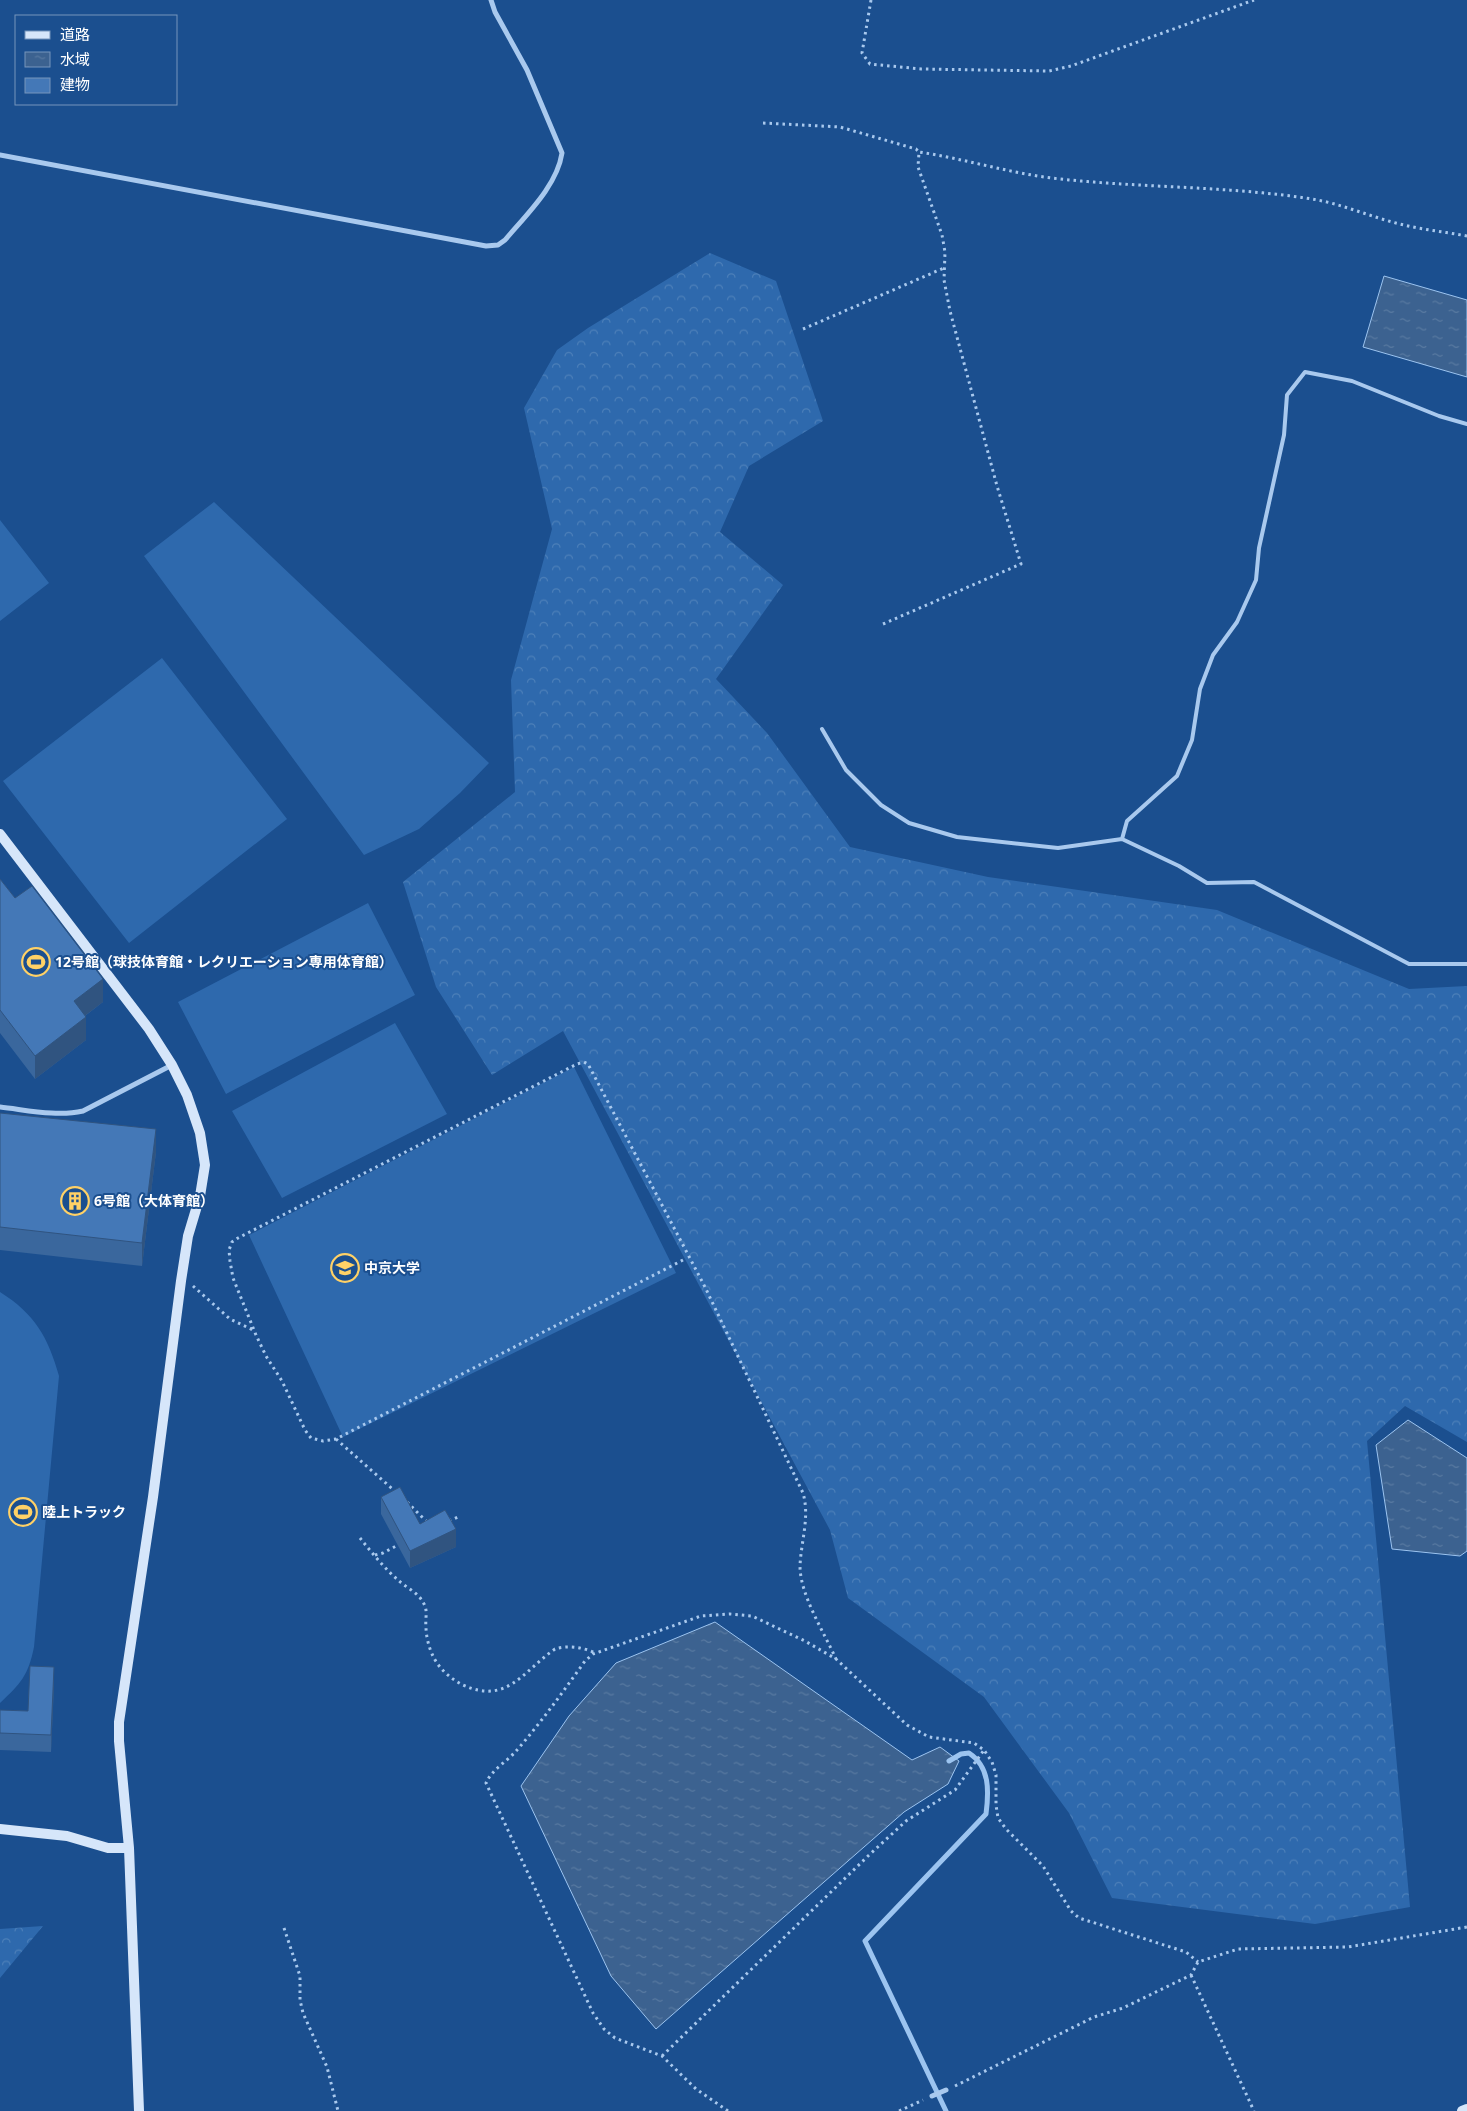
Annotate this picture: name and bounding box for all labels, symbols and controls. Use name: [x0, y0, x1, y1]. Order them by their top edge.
legend: [15, 15, 178, 105]
text: 道路: [60, 24, 90, 44]
text: 水域: [60, 49, 90, 69]
text: 建物: [60, 74, 90, 94]
sports icon: 12号館（球技体育館・レクリエーション専用体育館）: [21, 947, 51, 977]
place label: 12号館（球技体育館・レクリエーション専用体育館）: [55, 952, 393, 971]
building icon: 6号館（大体育館）: [60, 1186, 90, 1216]
place label: 6号館（大体育館）: [94, 1191, 214, 1210]
school or university icon: 中京大学: [330, 1253, 360, 1283]
place label: 中京大学: [364, 1258, 420, 1277]
sports icon: 陸上トラック: [8, 1497, 38, 1527]
place label: 陸上トラック: [42, 1502, 126, 1521]

